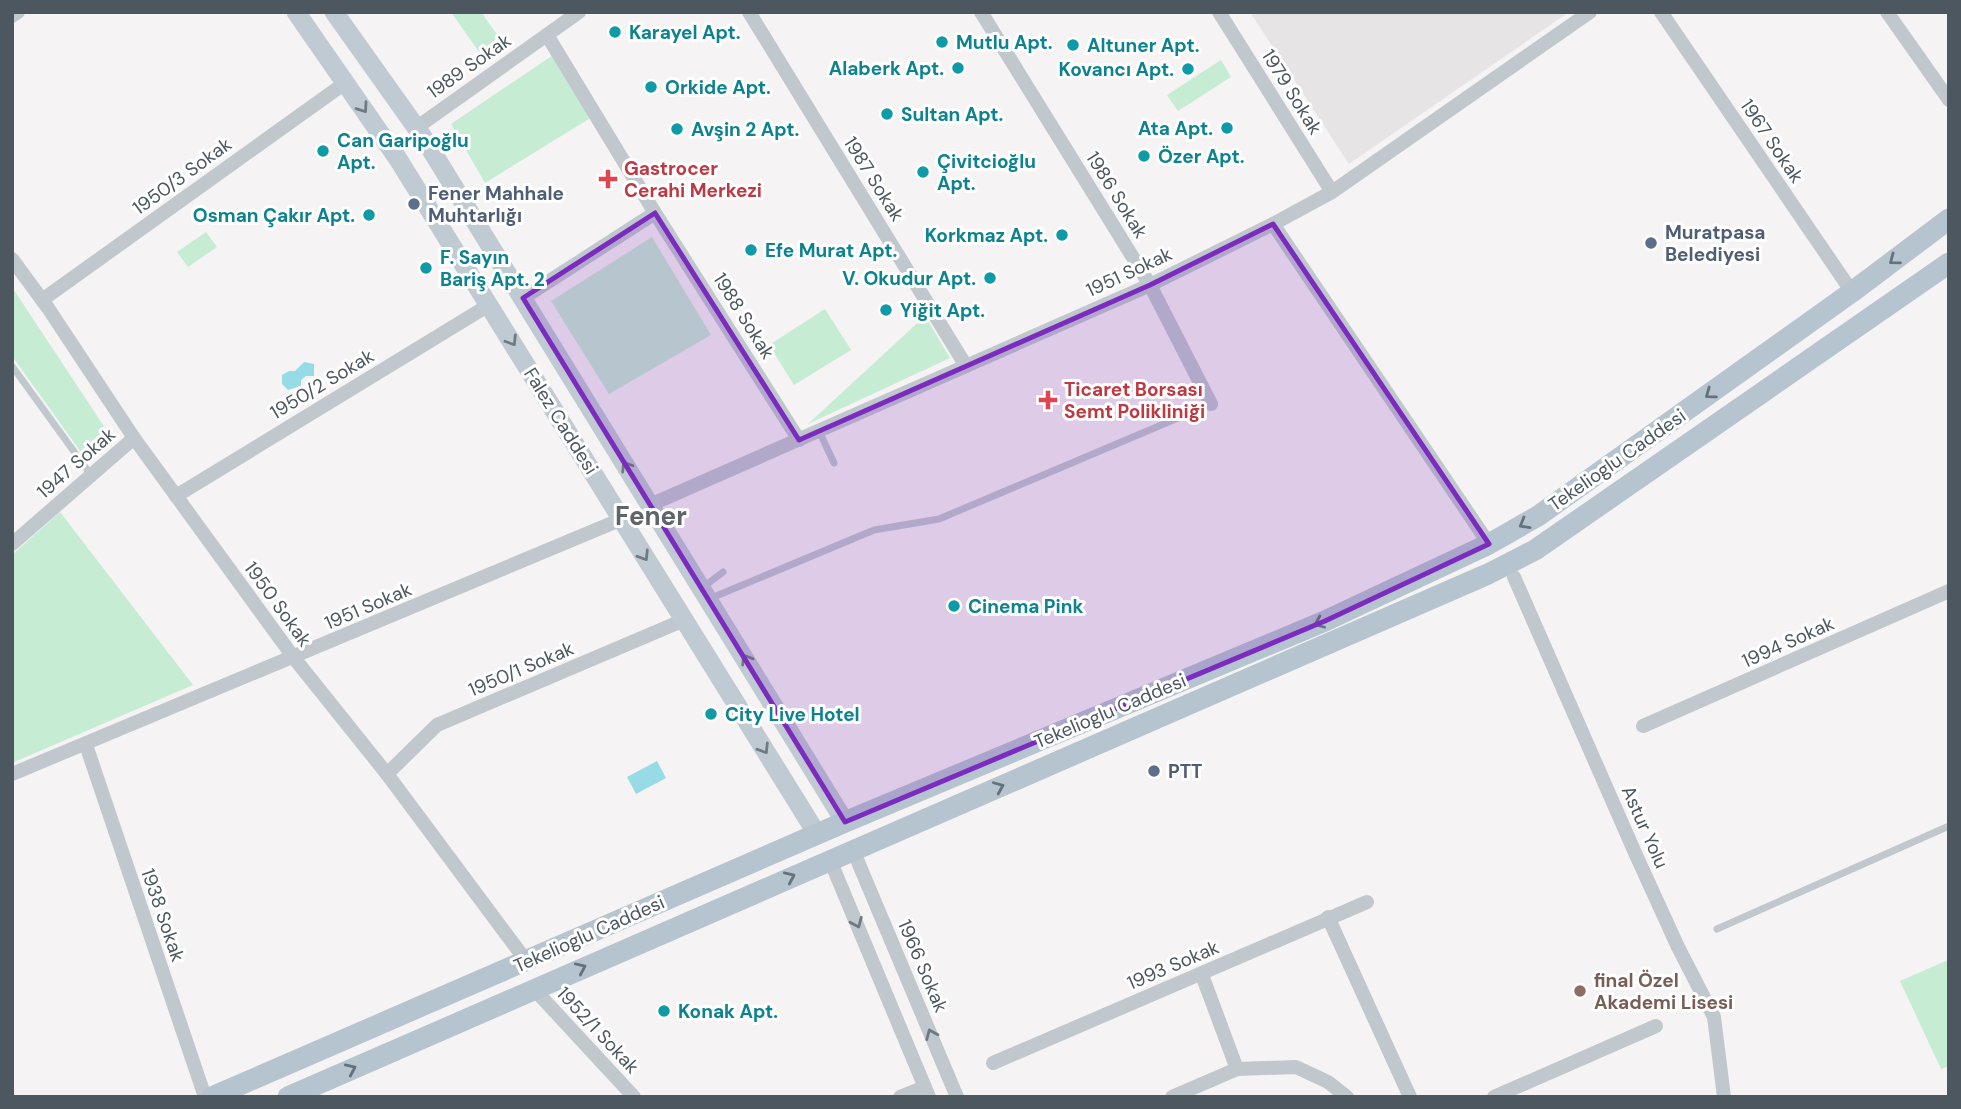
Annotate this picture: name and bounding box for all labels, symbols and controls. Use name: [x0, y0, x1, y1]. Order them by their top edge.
place label: Karayel Apt.: [629, 20, 741, 45]
marker: Karayel Apt.: [607, 24, 623, 40]
street label: 1989 Sokak: [422, 28, 516, 104]
place label: Mutlu Apt.: [956, 30, 1053, 55]
place label: Altuner Apt.: [1087, 33, 1199, 58]
marker: Mutlu Apt.: [934, 34, 950, 50]
marker: Altuner Apt.: [1065, 37, 1081, 53]
street label: 1979 Sokak: [1256, 45, 1328, 140]
place label: Alaberk Apt.: [829, 56, 944, 81]
place label: Kovancı Apt.: [1059, 57, 1174, 82]
marker: Alaberk Apt.: [950, 60, 966, 76]
marker: Kovancı Apt.: [1180, 61, 1196, 77]
place label: Orkide Apt.: [665, 75, 771, 100]
marker: Orkide Apt.: [643, 79, 659, 95]
street label: 1967 Sokak: [1735, 94, 1809, 188]
one-way arrow: [355, 100, 367, 113]
place label: Sultan Apt.: [901, 102, 1003, 127]
marker: Sultan Apt.: [879, 106, 895, 122]
place label: Ata Apt.: [1138, 116, 1213, 141]
place label: Avşin 2 Apt.: [691, 117, 799, 142]
marker: Ata Apt.: [1219, 120, 1235, 136]
marker: Avşin 2 Apt.: [669, 121, 685, 137]
place label: Can Garipoğlu Apt.: [337, 128, 469, 175]
street label: 1950/3 Sokak: [128, 131, 237, 220]
street label: 1987 Sokak: [838, 132, 910, 226]
marker: Can Garipoğlu Apt.: [315, 143, 331, 159]
place label: Özer Apt.: [1158, 144, 1244, 169]
street label: 1986 Sokak: [1080, 147, 1154, 243]
marker: Özer Apt.: [1136, 148, 1152, 164]
place label: Çivitcioğlu Apt.: [937, 149, 1036, 196]
place label: Gastrocer Cerahi Merkezi: [624, 156, 762, 203]
marker: Çivitcioğlu Apt.: [915, 164, 931, 180]
marker: Gastrocer Cerahi Merkezi: [598, 169, 618, 189]
place label: Fener Mahhale Muhtarlığı: [428, 181, 564, 228]
marker: Fener Mahhale Muhtarlığı: [406, 196, 422, 212]
place label: Osman Çakır Apt.: [193, 203, 355, 228]
marker: Osman Çakır Apt.: [361, 207, 377, 223]
place label: Muratpasa Belediyesi: [1665, 220, 1765, 267]
place label: Korkmaz Apt.: [925, 223, 1048, 248]
marker: Korkmaz Apt.: [1054, 227, 1070, 243]
marker: Muratpasa Belediyesi: [1643, 235, 1659, 251]
place label: Efe Murat Apt.: [765, 238, 897, 263]
street label: 1951 Sokak: [1082, 241, 1176, 303]
marker: Efe Murat Apt.: [743, 242, 759, 258]
place label: F. Sayın Bariş Apt. 2: [440, 245, 545, 292]
one-way arrow: [1889, 252, 1902, 264]
marker: F. Sayın Bariş Apt. 2: [418, 260, 434, 276]
place label: V. Okudur Apt.: [842, 266, 976, 291]
street label: 1988 Sokak: [708, 268, 781, 364]
marker: V. Okudur Apt.: [982, 270, 998, 286]
place label: Yiğit Apt.: [900, 298, 985, 323]
marker: Yiğit Apt.: [878, 302, 894, 318]
one-way arrow: [503, 334, 516, 347]
street label: 1950/2 Sokak: [265, 343, 379, 425]
street label: Falez Caddesi: [518, 363, 604, 479]
place label: Ticaret Borsası Semt Polikliniği: [1064, 377, 1205, 424]
one-way arrow: [1705, 386, 1718, 398]
marker: Ticaret Borsası Semt Polikliniği: [1038, 390, 1058, 410]
street label: Tekelioglu Caddesi: [1543, 403, 1691, 517]
street label: 1947 Sokak: [31, 422, 121, 504]
one-way arrow: [622, 460, 635, 473]
district label: Fener: [615, 499, 687, 533]
one-way arrow: [1518, 516, 1531, 529]
one-way arrow: [636, 548, 649, 561]
street label: 1950 Sokak: [239, 557, 318, 652]
street label: 1951 Sokak: [321, 576, 416, 636]
place label: Cinema Pink: [968, 594, 1083, 619]
marker: Cinema Pink: [946, 598, 962, 614]
street label: 1994 Sokak: [1738, 610, 1838, 673]
one-way arrow: [1314, 615, 1327, 629]
street label: 1950/1 Sokak: [465, 635, 578, 702]
one-way arrow: [741, 654, 754, 667]
street label: Tekelioglu Caddesi: [1030, 668, 1190, 754]
place label: City Live Hotel: [725, 702, 860, 727]
marker: City Live Hotel: [703, 706, 719, 722]
one-way arrow: [756, 741, 769, 754]
place label: PTT: [1168, 759, 1202, 784]
marker: PTT: [1146, 763, 1162, 779]
one-way arrow: [992, 781, 1004, 795]
street label: Astur Yolu: [1616, 782, 1674, 872]
street label: 1938 Sokak: [135, 865, 191, 965]
one-way arrow: [783, 871, 795, 885]
street label: Tekelioglu Caddesi: [510, 890, 668, 978]
one-way arrow: [848, 916, 862, 928]
street label: 1966 Sokak: [892, 916, 954, 1017]
street label: 1993 Sokak: [1123, 934, 1223, 996]
one-way arrow: [574, 962, 587, 976]
place label: final Özel Akademi Lisesi: [1594, 968, 1733, 1015]
street label: 1952/1 Sokak: [551, 981, 645, 1079]
marker: final Özel Akademi Lisesi: [1572, 983, 1588, 999]
place label: Konak Apt.: [678, 999, 778, 1024]
marker: Konak Apt.: [656, 1003, 672, 1019]
one-way arrow: [925, 1029, 939, 1041]
one-way arrow: [343, 1063, 356, 1077]

